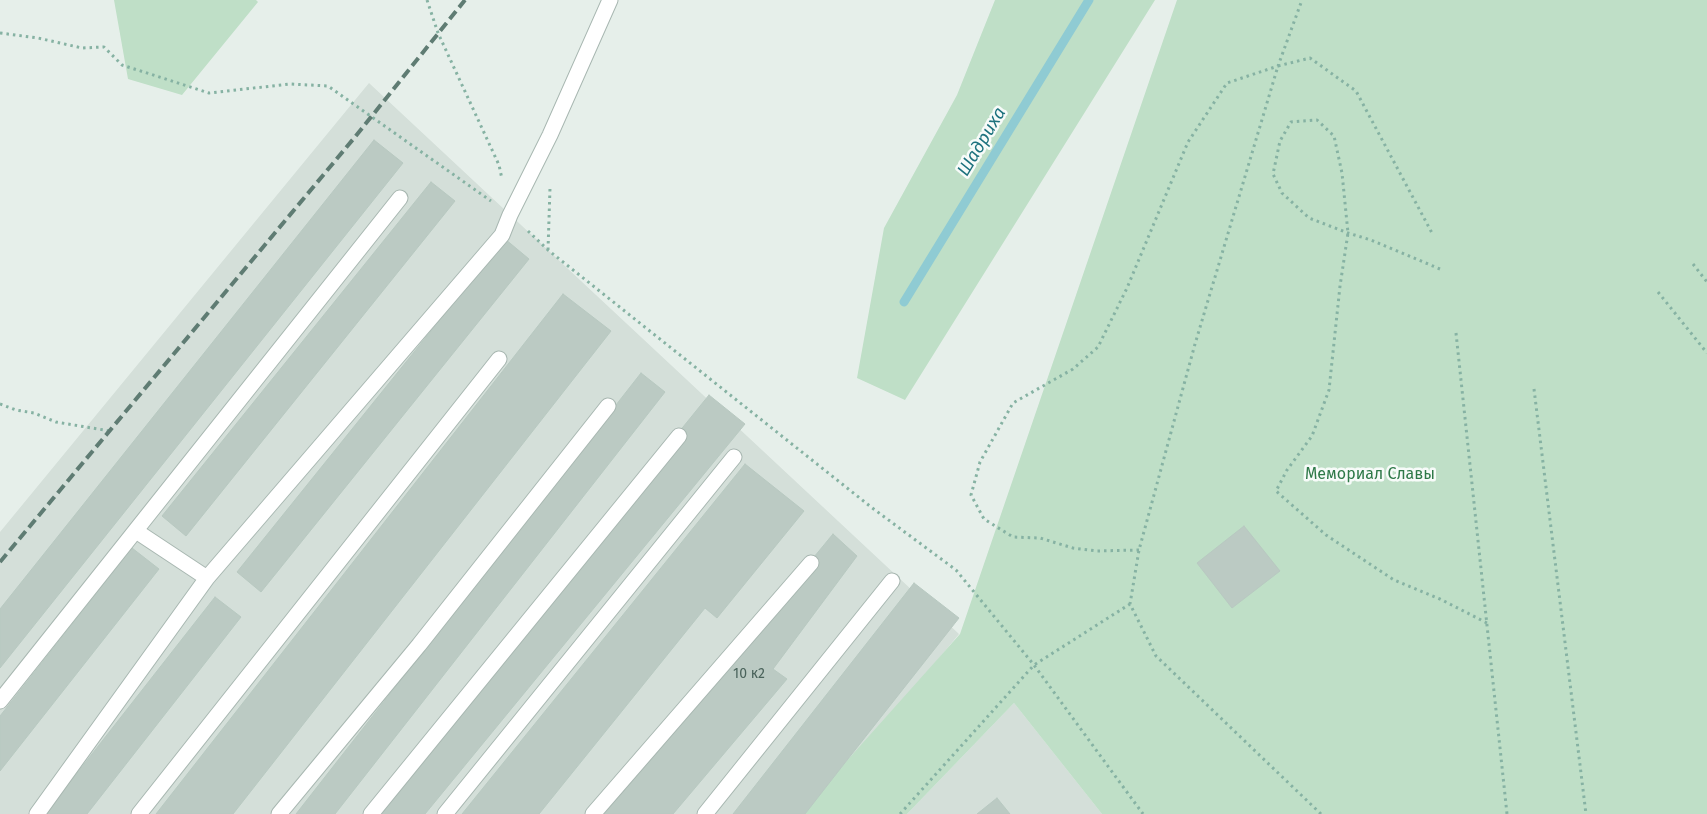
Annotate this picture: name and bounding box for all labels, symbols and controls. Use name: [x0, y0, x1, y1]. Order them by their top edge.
water label: Шадриха: [953, 104, 1011, 180]
park label: Мемориал Славы: [1305, 465, 1435, 485]
house number: 10 к2: [733, 666, 765, 682]

